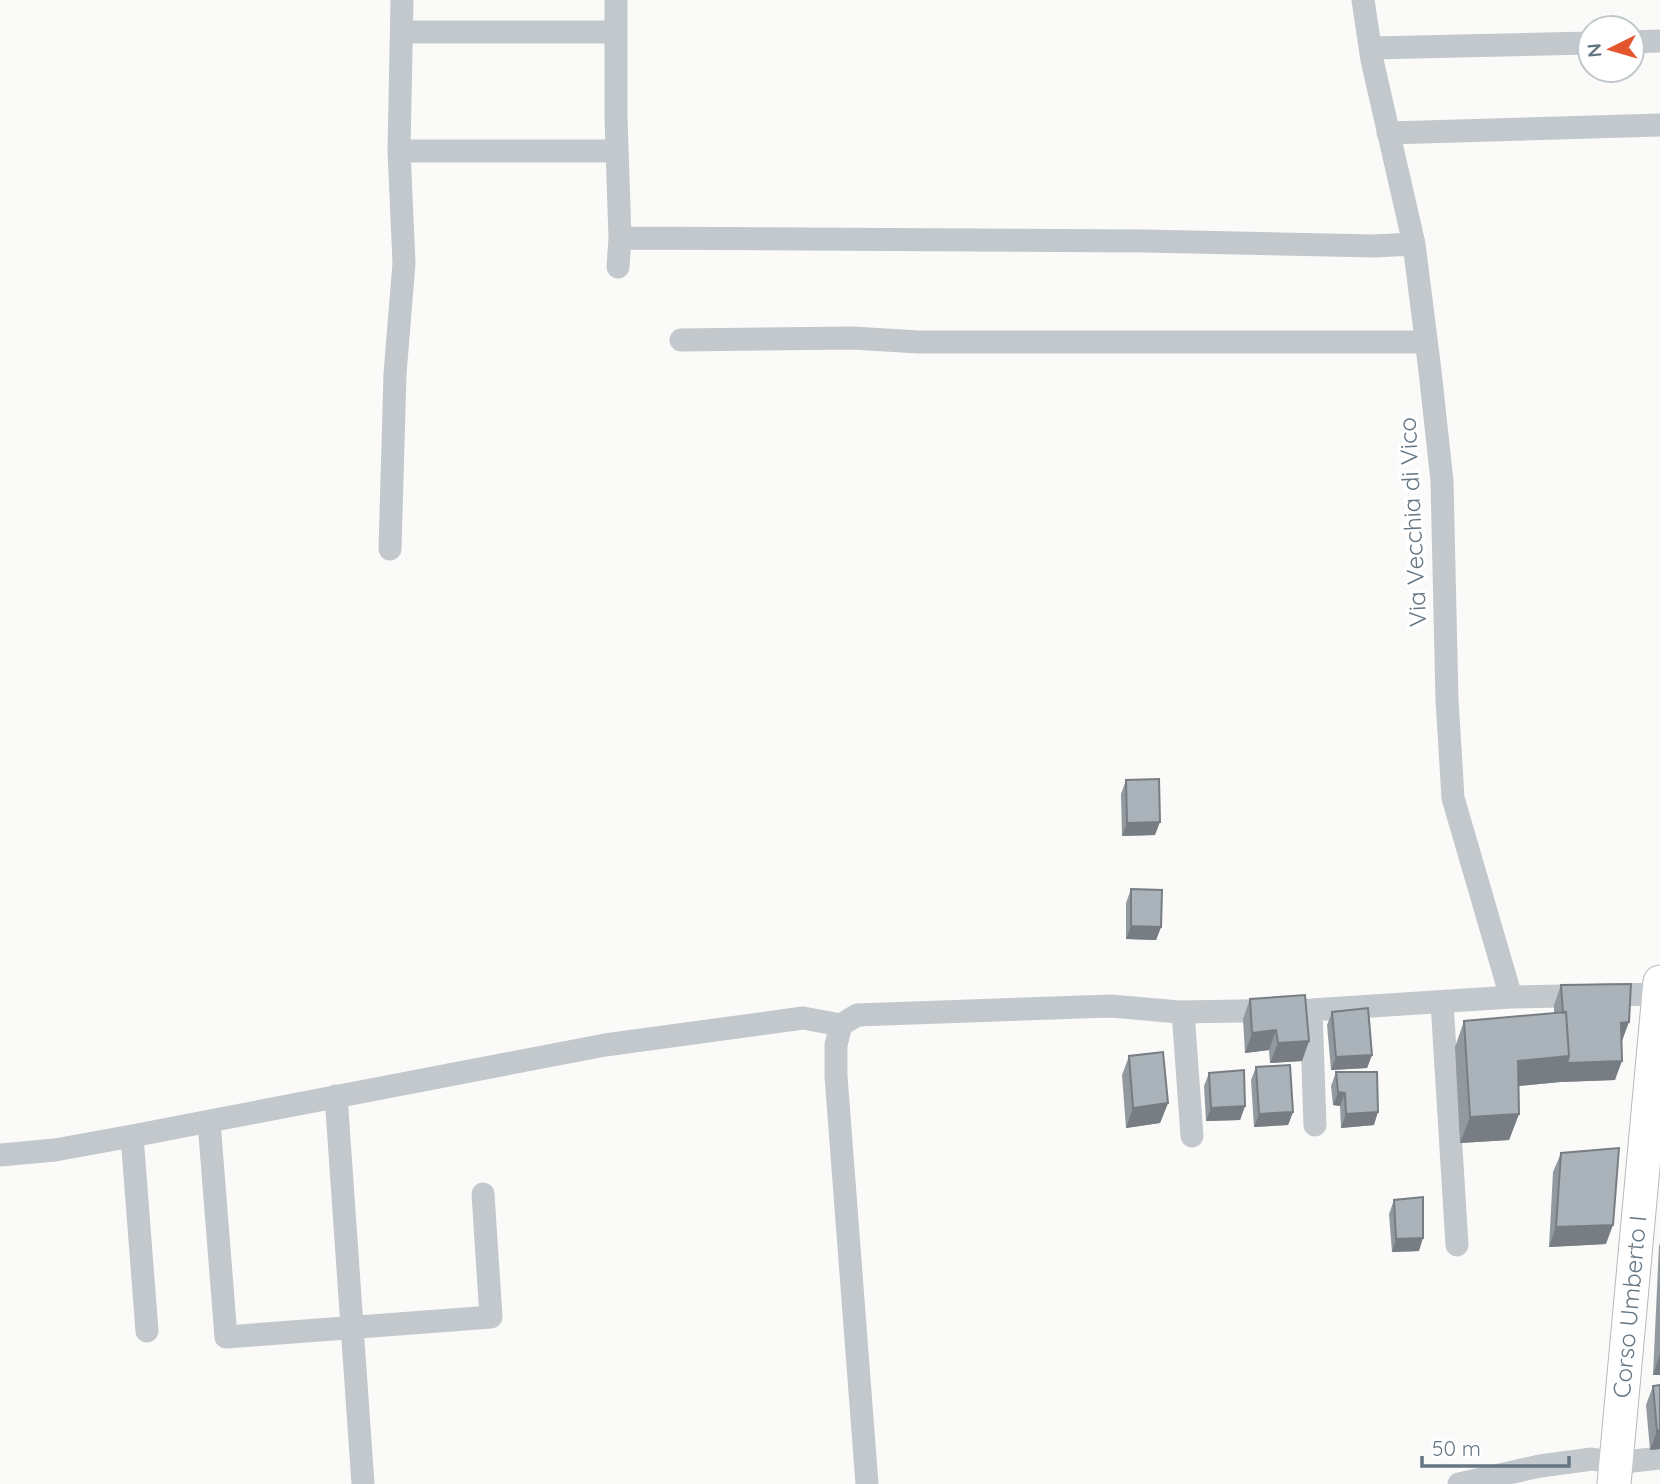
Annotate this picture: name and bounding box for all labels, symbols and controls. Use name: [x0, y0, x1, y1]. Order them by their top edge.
north arrow: [1576, 14, 1646, 84]
text: N: [1582, 42, 1607, 58]
street label: Via Vecchia di Vico: [1392, 416, 1432, 628]
street label: Corso Umberto I: [1606, 1214, 1653, 1399]
scale bar: [1422, 1424, 1569, 1468]
text: 50 m: [1432, 1435, 1481, 1461]

